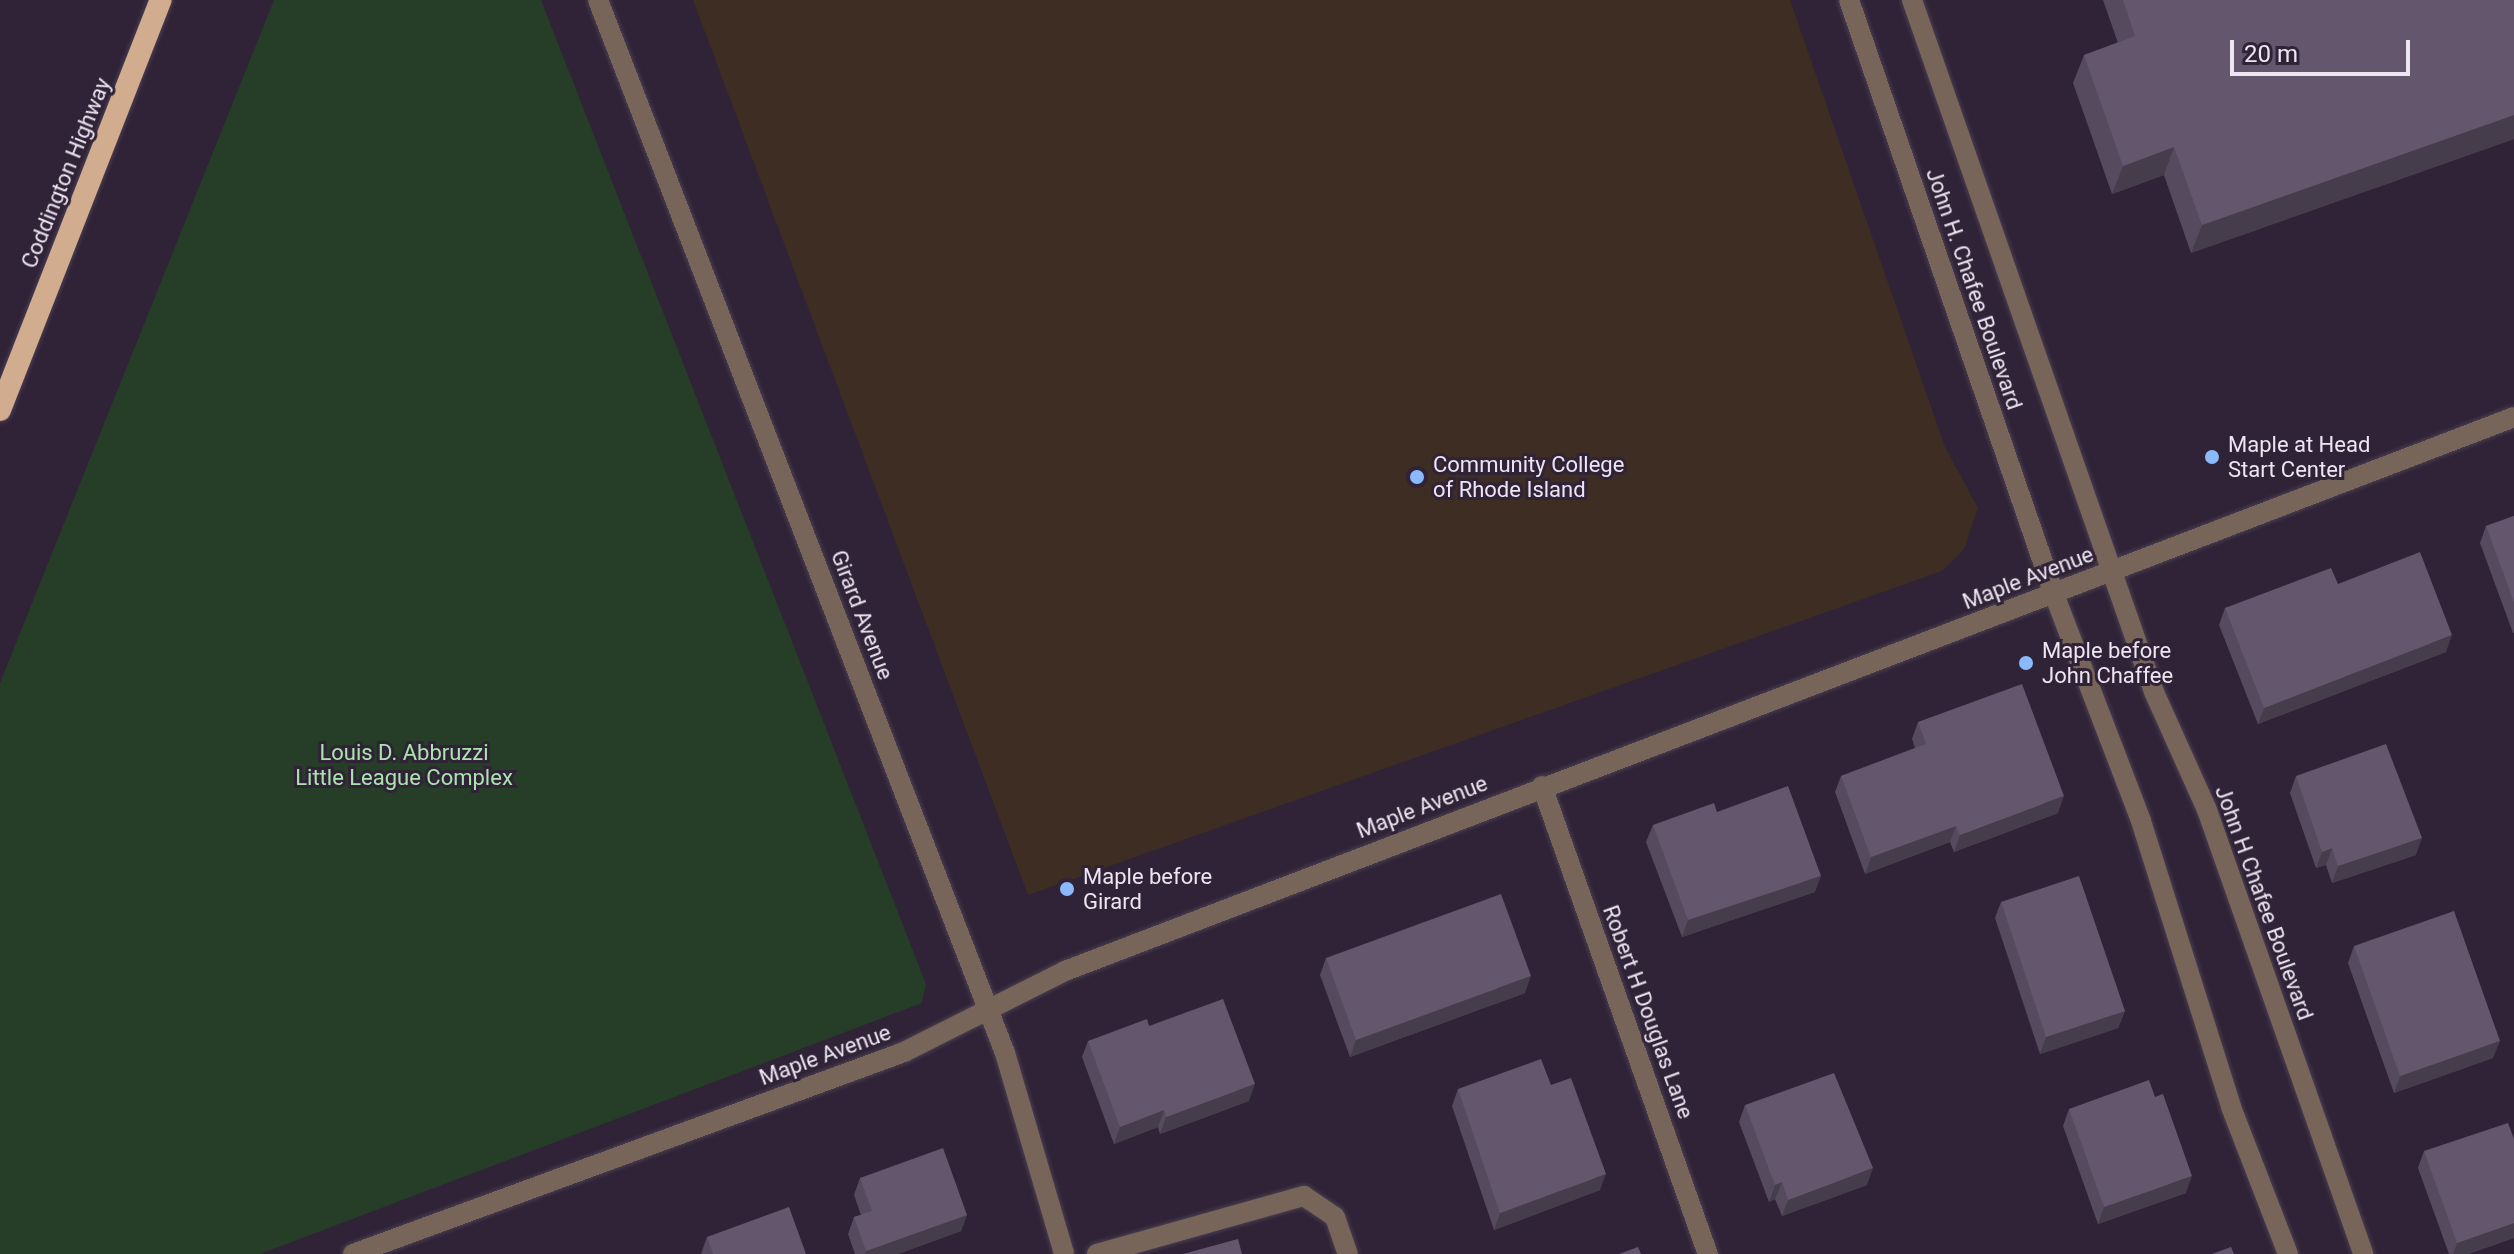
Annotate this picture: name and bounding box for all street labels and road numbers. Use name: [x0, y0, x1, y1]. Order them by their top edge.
street label: Coddington Highway: [16, 74, 116, 272]
street label: John H. Chafee Boulevard: [1920, 165, 2028, 413]
street label: Maple Avenue: [1959, 541, 2097, 615]
street label: Girard Avenue: [825, 547, 899, 683]
street label: Maple Avenue: [1353, 770, 1491, 844]
street label: John H Chafee Boulevard: [2209, 782, 2319, 1024]
street label: Robert H Douglas Lane: [1597, 902, 1699, 1122]
street label: Maple Avenue: [756, 1019, 894, 1091]

